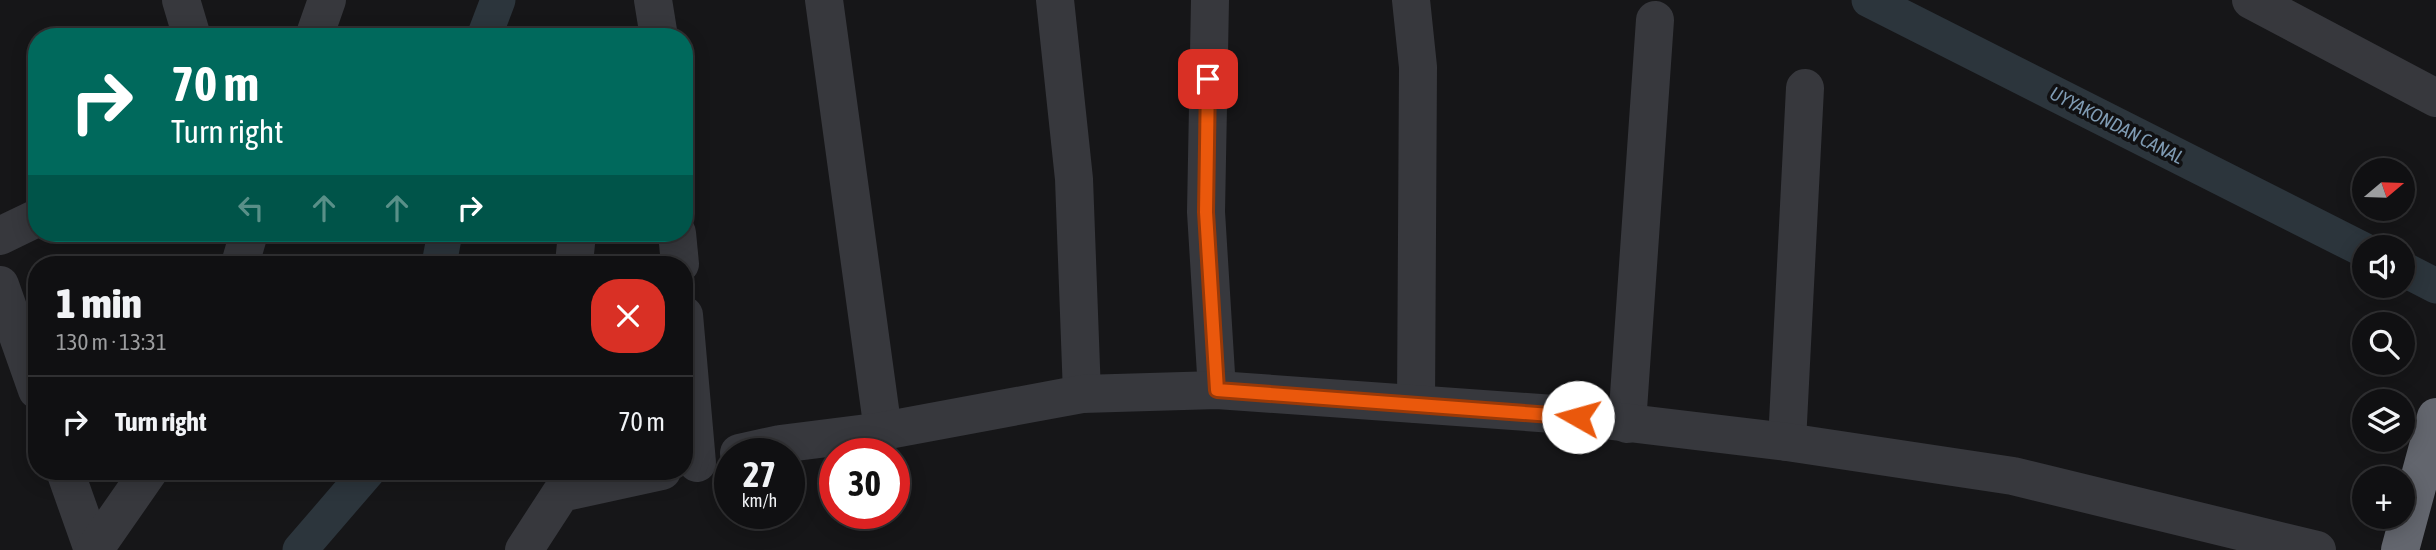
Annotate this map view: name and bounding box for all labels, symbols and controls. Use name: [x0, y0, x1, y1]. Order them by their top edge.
pin: [1178, 49, 1238, 109]
text: 70 m: [171, 55, 259, 111]
icon: right: [56, 56, 147, 147]
icon: arrive: [1189, 60, 1227, 98]
water label: UYYAKONDAN CANAL: [2047, 82, 2187, 168]
text: Turn right: [171, 113, 284, 150]
north arrow: [2352, 158, 2415, 220]
map controls: [2352, 158, 2415, 529]
icon: left: [232, 189, 270, 227]
icon: ahead: [305, 189, 343, 227]
icon: ahead: [378, 189, 416, 227]
icon: right: [451, 189, 489, 227]
button: sound: [2352, 235, 2415, 298]
text: 1 min: [56, 279, 142, 327]
button: close: [591, 279, 665, 353]
button: search: [2352, 312, 2415, 375]
text: 130 m · 13:31: [56, 329, 167, 355]
position arrow: [1541, 380, 1615, 454]
button: layers: [2352, 389, 2415, 452]
icon: right: [56, 403, 94, 441]
text: Turn right: [115, 407, 206, 437]
text: 70 m: [618, 407, 665, 437]
speed limit sign: 30: [819, 438, 910, 529]
text: 27: [743, 454, 776, 494]
button: +: [2352, 466, 2415, 529]
text: km/h: [742, 490, 777, 511]

